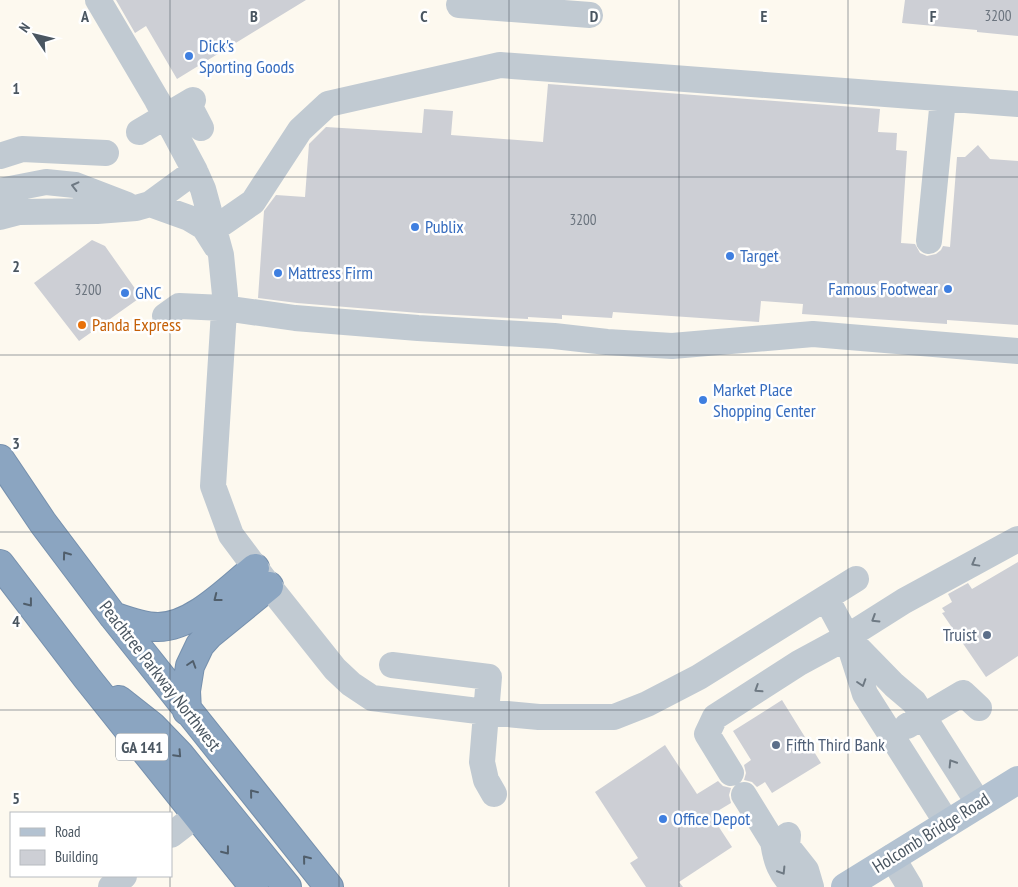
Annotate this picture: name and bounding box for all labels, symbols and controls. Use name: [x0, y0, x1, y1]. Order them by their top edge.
text: A: [80, 6, 90, 26]
text: B: [250, 6, 258, 26]
text: C: [420, 6, 428, 26]
text: D: [590, 6, 599, 26]
text: E: [761, 6, 768, 26]
text: F: [930, 6, 937, 26]
house number: 3200: [984, 6, 1012, 25]
north arrow: [10, 10, 60, 60]
text: N: [15, 19, 34, 36]
place label: Dick's Sporting Goods: [199, 34, 294, 78]
marker: Dick's Sporting Goods: [183, 50, 195, 62]
text: 1: [12, 78, 20, 98]
one-way arrow: [72, 182, 80, 192]
house number: 3200: [569, 210, 597, 229]
place label: Publix: [425, 215, 464, 238]
marker: Publix: [409, 221, 421, 233]
place label: Target: [740, 244, 779, 267]
marker: Target: [724, 250, 736, 262]
text: 2: [12, 256, 20, 276]
place label: Mattress Firm: [288, 261, 373, 284]
marker: Mattress Firm: [272, 267, 284, 279]
place label: Famous Footwear: [828, 277, 938, 300]
house number: 3200: [74, 280, 102, 299]
place label: GNC: [135, 281, 162, 304]
marker: Famous Footwear: [942, 283, 954, 295]
marker: GNC: [119, 287, 131, 299]
place label: Panda Express: [92, 313, 181, 336]
marker: Panda Express: [76, 319, 88, 331]
place label: Market Place Shopping Center: [713, 378, 816, 422]
marker: Market Place Shopping Center: [697, 394, 709, 406]
text: 3: [12, 433, 20, 453]
one-way arrow: [63, 551, 73, 560]
one-way arrow: [972, 556, 981, 566]
one-way arrow: [214, 593, 223, 601]
street label: Peachtree Parkway Northwest: [95, 596, 226, 755]
one-way arrow: [24, 597, 32, 606]
text: 4: [12, 611, 20, 631]
one-way arrow: [872, 613, 881, 622]
place label: Truist: [943, 623, 977, 646]
marker: Truist: [981, 629, 993, 641]
one-way arrow: [186, 660, 196, 668]
one-way arrow: [856, 678, 866, 687]
one-way arrow: [754, 683, 763, 693]
place label: Fifth Third Bank: [786, 733, 885, 756]
road number: GA 141: [116, 734, 168, 760]
marker: Fifth Third Bank: [770, 739, 782, 751]
one-way arrow: [172, 748, 181, 757]
one-way arrow: [949, 760, 958, 769]
street label: Holcomb Bridge Road: [868, 787, 994, 878]
text: 5: [12, 788, 20, 808]
one-way arrow: [251, 790, 259, 799]
place label: Office Depot: [673, 807, 750, 830]
legend: [10, 812, 172, 877]
marker: Office Depot: [657, 813, 669, 825]
text: Road: [55, 822, 81, 841]
one-way arrow: [220, 845, 228, 854]
text: Building: [55, 847, 98, 866]
one-way arrow: [304, 856, 312, 865]
one-way arrow: [775, 865, 785, 874]

